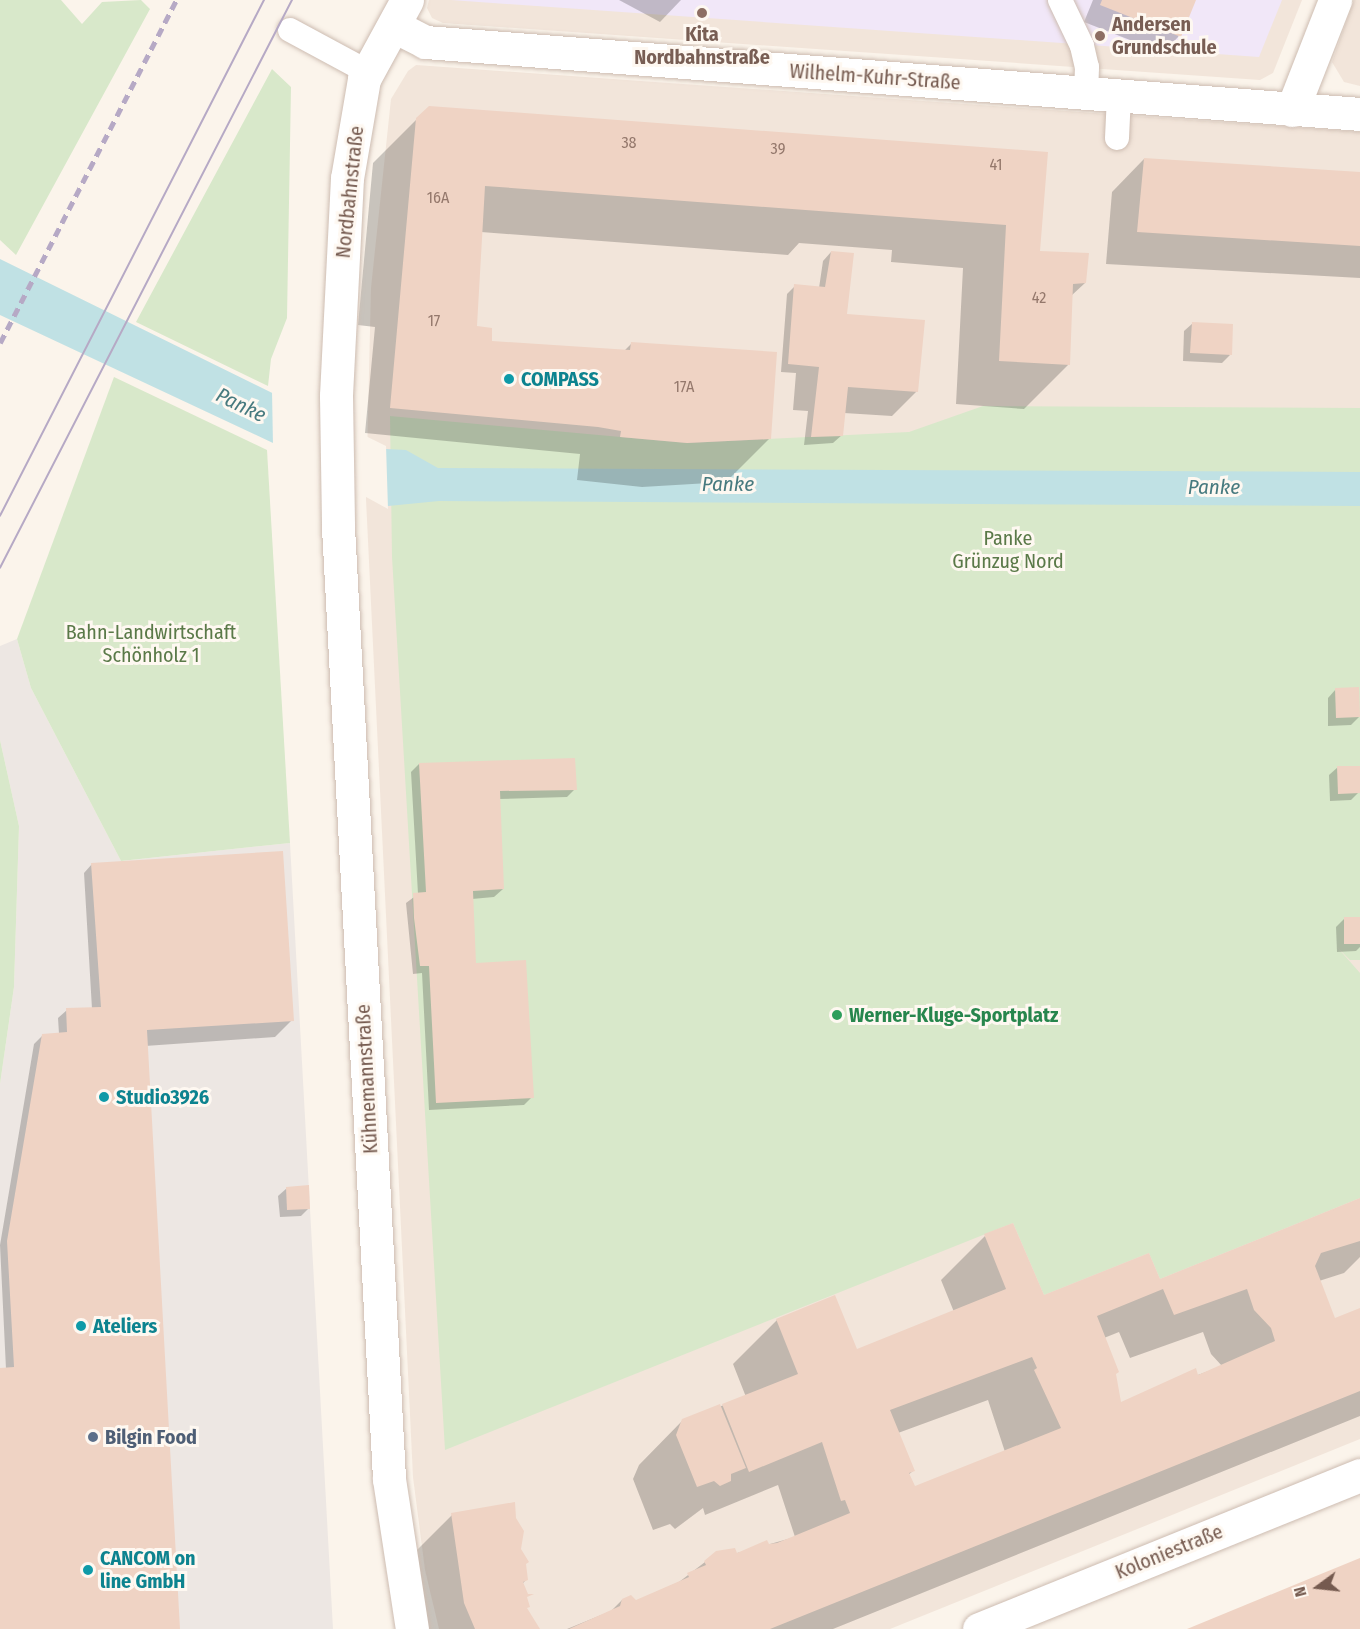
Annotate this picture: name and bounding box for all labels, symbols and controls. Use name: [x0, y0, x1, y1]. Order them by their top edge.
marker: Kita Nordbahnstraße: [695, 6, 709, 20]
place label: Andersen Grundschule: [1112, 13, 1217, 60]
place label: Kita Nordbahnstraße: [634, 22, 770, 69]
marker: Andersen Grundschule: [1093, 29, 1107, 43]
street label: Wilhelm-Kuhr-Straße: [789, 59, 961, 95]
street label: Nordbahnstraße: [331, 125, 369, 259]
house number: 38: [621, 133, 637, 153]
house number: 39: [771, 139, 785, 159]
house number: 41: [989, 155, 1003, 175]
house number: 16A: [427, 188, 449, 208]
house number: 42: [1032, 288, 1046, 308]
house number: 17: [428, 311, 440, 331]
place label: COMPASS: [521, 367, 599, 391]
marker: COMPASS: [502, 372, 516, 386]
house number: 17A: [674, 377, 694, 397]
water label: Panke: [212, 382, 270, 428]
water label: Panke: [702, 471, 754, 497]
water label: Panke: [1188, 474, 1240, 500]
park label: Panke Grünzug Nord: [952, 527, 1064, 574]
park label: Bahn-Landwirtschaft Schönholz 1: [66, 620, 236, 667]
place label: Werner-Kluge-Sportplatz: [849, 1003, 1058, 1027]
street label: Kühnemannstraße: [351, 1004, 383, 1154]
marker: Werner-Kluge-Sportplatz: [830, 1008, 844, 1022]
place label: Studio3926: [116, 1085, 209, 1109]
marker: Studio3926: [97, 1090, 111, 1104]
place label: Ateliers: [93, 1314, 157, 1338]
marker: Ateliers: [74, 1319, 88, 1333]
place label: Bilgin Food: [105, 1425, 197, 1449]
marker: Bilgin Food: [86, 1430, 100, 1444]
street label: Koloniestraße: [1112, 1520, 1226, 1584]
place label: CANCOM on line GmbH: [100, 1546, 196, 1593]
north arrow: [1288, 1557, 1348, 1617]
marker: CANCOM on line GmbH: [81, 1563, 95, 1577]
text: N: [1290, 1585, 1311, 1599]

